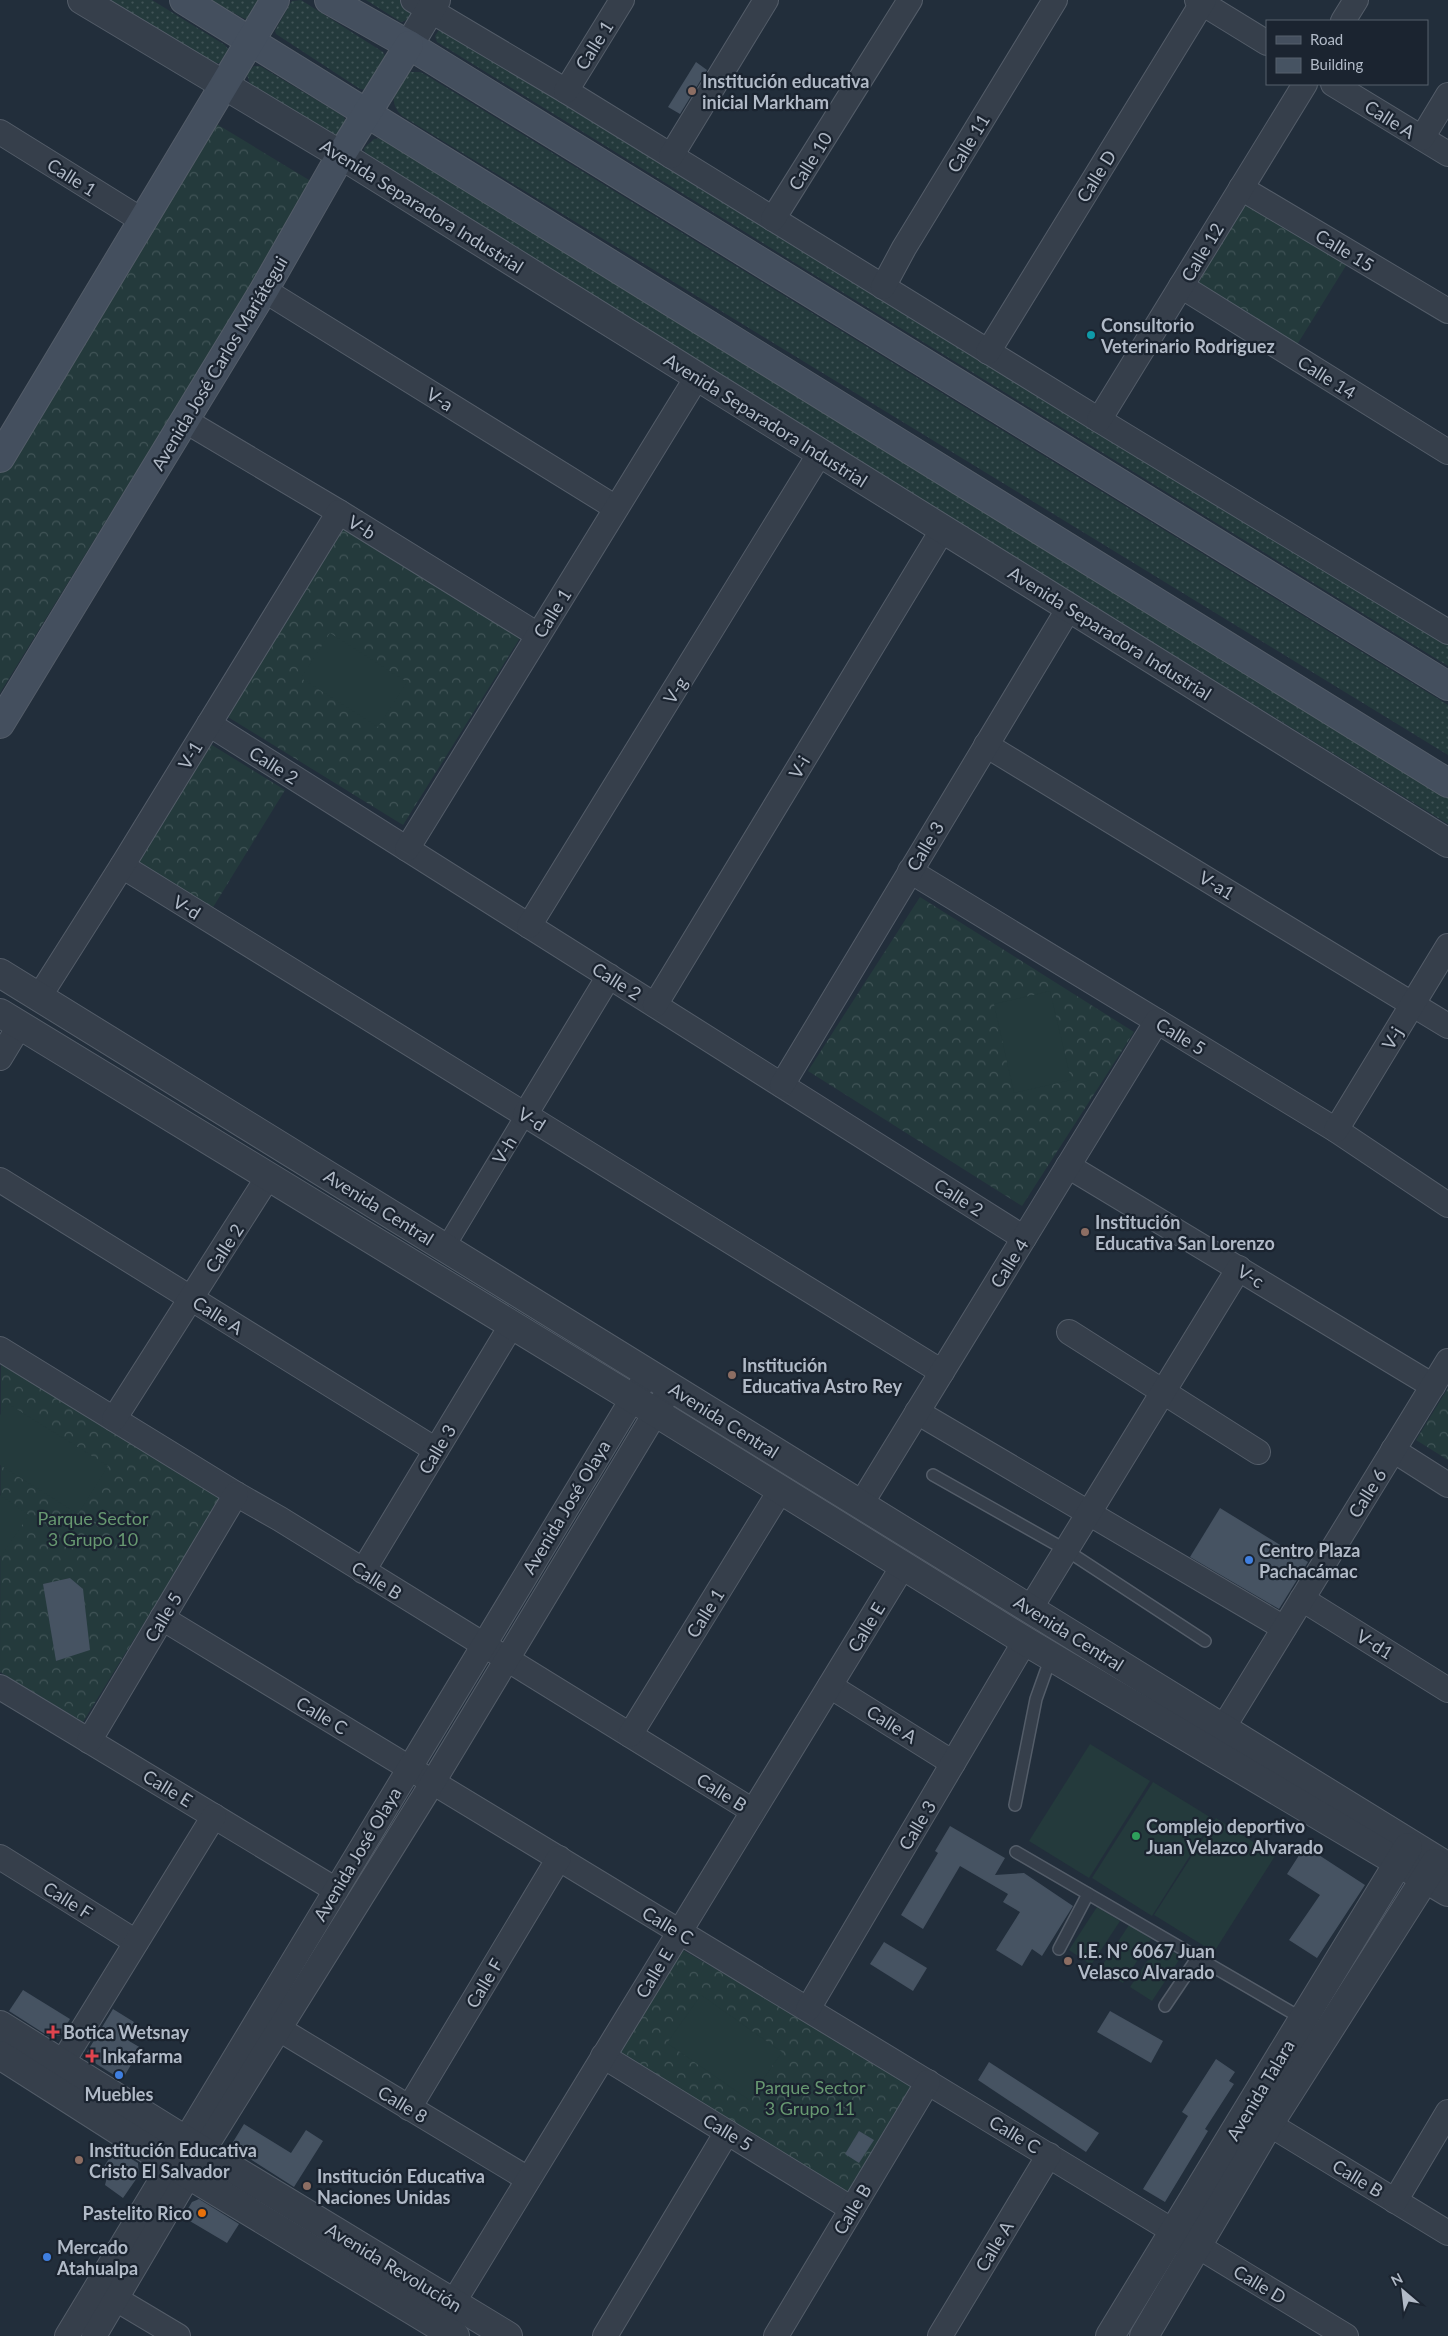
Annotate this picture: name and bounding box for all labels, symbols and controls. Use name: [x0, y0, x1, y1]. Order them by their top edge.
street label: Calle 1: [570, 16, 618, 74]
legend: [1266, 20, 1428, 85]
text: Road: [1310, 30, 1343, 48]
text: Building: [1310, 55, 1363, 73]
place label: Institución educativa inicial Markham: [702, 70, 869, 113]
marker: Institución educativa inicial Markham: [686, 85, 698, 97]
street label: Calle A: [1361, 95, 1420, 143]
street label: Calle 11: [942, 110, 994, 176]
street label: Calle 10: [784, 128, 836, 194]
street label: Avenida Separadora Industrial: [316, 134, 528, 278]
street label: Calle D: [1071, 146, 1121, 206]
street label: Calle 1: [43, 153, 101, 201]
street label: Calle 12: [1176, 219, 1228, 285]
street label: Calle 15: [1312, 224, 1378, 276]
street label: Avenida José Carlos Mariátegui: [146, 252, 292, 474]
place label: Consultorio Veterinario Rodriguez: [1100, 314, 1275, 357]
marker: Consultorio Veterinario Rodriguez: [1085, 329, 1097, 341]
street label: Avenida Separadora Industrial: [660, 348, 872, 492]
street label: Calle 14: [1294, 351, 1360, 403]
street label: V-a: [423, 382, 457, 416]
street label: V-b: [344, 510, 380, 544]
street label: Avenida Separadora Industrial: [1004, 561, 1216, 705]
street label: Calle 1: [528, 584, 576, 642]
street label: V-g: [658, 672, 692, 708]
street label: V-1: [173, 737, 207, 773]
street label: Calle 2: [245, 741, 303, 789]
street label: V-i: [784, 752, 814, 782]
street label: Calle 3: [902, 817, 948, 875]
street label: V-a1: [1195, 866, 1239, 904]
street label: V-d: [169, 890, 205, 924]
street label: Calle 2: [588, 957, 646, 1005]
street label: Calle 5: [1152, 1013, 1210, 1059]
street label: V-j: [1377, 1023, 1407, 1053]
street label: V-d: [514, 1102, 550, 1136]
street label: V-h: [487, 1132, 521, 1168]
street label: Avenida Central: [320, 1164, 438, 1250]
street label: Calle 2: [930, 1173, 988, 1221]
place label: Institución Educativa San Lorenzo: [1095, 1211, 1275, 1254]
street label: Calle 2: [200, 1219, 248, 1277]
marker: Institución Educativa San Lorenzo: [1079, 1226, 1091, 1238]
street label: Calle 4: [985, 1234, 1033, 1292]
street label: V-c: [1234, 1260, 1269, 1293]
street label: Calle A: [189, 1291, 248, 1339]
place label: Institución Educativa Astro Rey: [742, 1354, 902, 1397]
marker: Institución Educativa Astro Rey: [726, 1369, 738, 1381]
street label: Avenida Central: [665, 1377, 783, 1463]
street label: Calle 3: [414, 1420, 460, 1478]
street label: Avenida José Olaya: [517, 1436, 615, 1578]
street label: Calle 6: [1343, 1464, 1391, 1522]
park label: Parque Sector 3 Grupo 10: [38, 1507, 149, 1550]
place label: Centro Plaza Pachacámac: [1259, 1539, 1360, 1582]
marker: Centro Plaza Pachacámac: [1243, 1554, 1255, 1566]
street label: Calle B: [348, 1556, 406, 1604]
street label: Calle 1: [681, 1584, 729, 1642]
street label: Calle 5: [140, 1588, 186, 1646]
street label: Avenida Central: [1010, 1590, 1128, 1676]
street label: Calle E: [843, 1598, 889, 1656]
street label: V-d1: [1353, 1624, 1397, 1664]
street label: Calle C: [293, 1691, 351, 1739]
street label: Calle A: [863, 1700, 922, 1748]
street label: Calle E: [139, 1765, 197, 1811]
street label: Calle B: [693, 1768, 751, 1816]
street label: Avenida José Olaya: [308, 1783, 406, 1925]
street label: Calle 3: [894, 1796, 940, 1854]
place label: Complejo deportivo Juan Velazco Alvarado: [1146, 1815, 1323, 1858]
marker: Complejo deportivo Juan Velazco Alvarado: [1130, 1830, 1142, 1842]
street label: Calle F: [39, 1876, 97, 1924]
street label: Calle C: [639, 1901, 697, 1949]
place label: I.E. N° 6067 Juan Velasco Alvarado: [1077, 1940, 1215, 1983]
street label: Calle E: [631, 1944, 677, 2002]
street label: Calle F: [461, 1954, 507, 2012]
marker: I.E. N° 6067 Juan Velasco Alvarado: [1062, 1955, 1074, 1967]
place label: Botica Wetsnay: [63, 2021, 190, 2043]
marker: Botica Wetsnay: [47, 2026, 59, 2038]
street label: Avenida Talara: [1221, 2036, 1299, 2144]
place label: Inkafarma: [102, 2045, 182, 2067]
marker: Inkafarma: [86, 2050, 98, 2062]
marker: Muebles: [113, 2069, 125, 2081]
park label: Parque Sector 3 Grupo 11: [755, 2076, 866, 2119]
street label: Calle 8: [374, 2081, 432, 2127]
place label: Muebles: [85, 2083, 153, 2105]
street label: Calle 5: [699, 2109, 757, 2155]
street label: Calle C: [986, 2110, 1044, 2158]
place label: Institución Educativa Cristo El Salvador: [89, 2139, 257, 2182]
marker: Institución Educativa Cristo El Salvador: [73, 2154, 85, 2166]
street label: Calle B: [1329, 2154, 1387, 2202]
place label: Institución Educativa Naciones Unidas: [317, 2165, 485, 2208]
marker: Institución Educativa Naciones Unidas: [301, 2180, 313, 2192]
street label: Calle B: [828, 2180, 876, 2238]
place label: Pastelito Rico: [83, 2202, 192, 2224]
marker: Pastelito Rico: [196, 2207, 208, 2219]
street label: Calle A: [970, 2216, 1018, 2275]
street label: Avenida Revolución: [322, 2218, 466, 2316]
place label: Mercado Atahualpa: [56, 2236, 138, 2279]
marker: Mercado Atahualpa: [41, 2251, 53, 2263]
street label: Calle D: [1230, 2260, 1290, 2308]
north arrow: [1378, 2266, 1428, 2316]
text: N: [1388, 2269, 1405, 2289]

